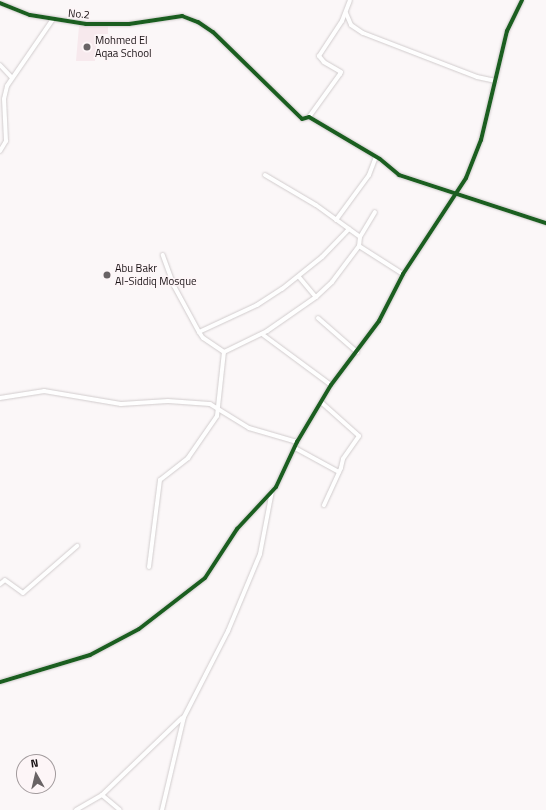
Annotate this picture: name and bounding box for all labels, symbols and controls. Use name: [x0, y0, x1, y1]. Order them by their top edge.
street label: No.2: [68, 6, 90, 22]
place label: Mohmed El Aqaa School: [95, 34, 152, 60]
marker: Mohmed El Aqaa School: [82, 42, 92, 52]
place label: Abu Bakr Al-Siddiq Mosque: [115, 262, 197, 288]
marker: Abu Bakr Al-Siddiq Mosque: [102, 270, 112, 280]
north arrow: [16, 754, 56, 794]
text: N: [30, 755, 39, 772]

